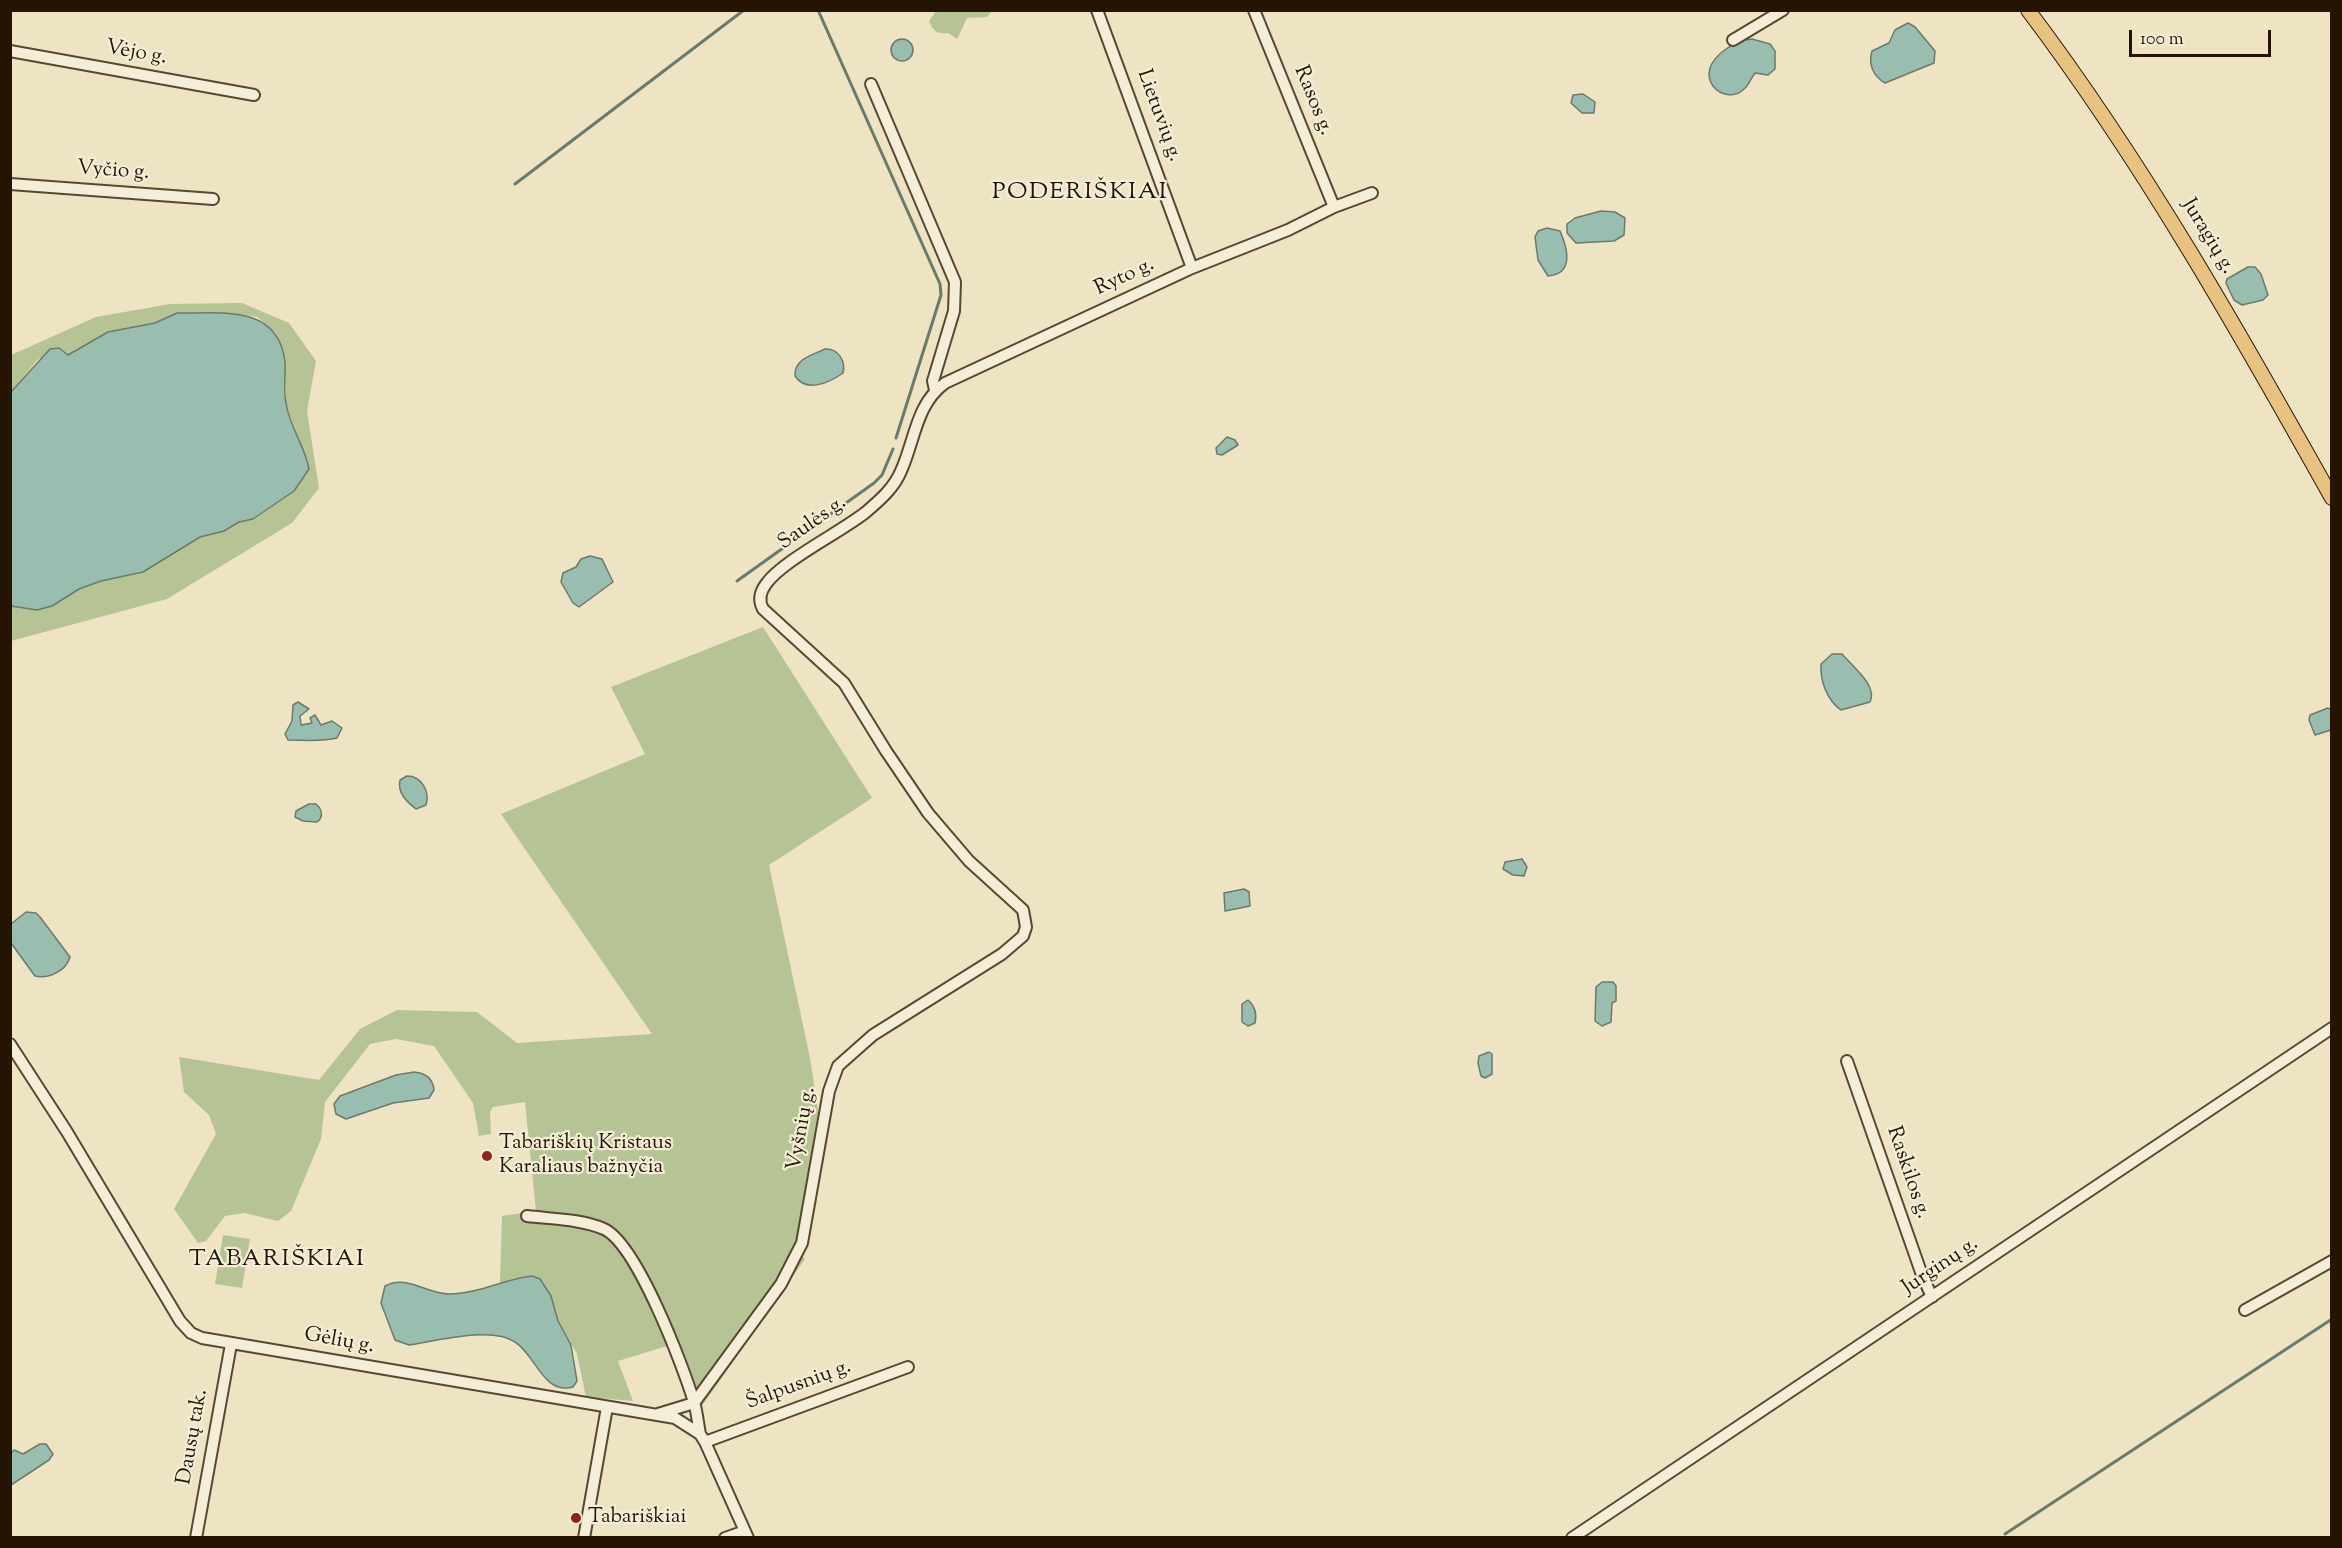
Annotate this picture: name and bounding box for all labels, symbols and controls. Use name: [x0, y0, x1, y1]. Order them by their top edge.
scale bar: [2132, 18, 2274, 56]
text: 100 m: [2140, 27, 2184, 53]
street label: Vėjo g.: [103, 36, 169, 72]
street label: Rasos g.: [1287, 63, 1337, 139]
street label: Lietuvių g.: [1130, 66, 1186, 166]
street label: Vyčio g.: [76, 157, 150, 187]
district label: PODERIŠKIAI: [992, 180, 1168, 208]
street label: Juragių g.: [2175, 195, 2239, 279]
street label: Ryto g.: [1091, 253, 1159, 303]
street label: Saulės g.: [774, 491, 852, 557]
street label: Vyšnių g.: [783, 1085, 823, 1173]
street label: Raskilos g.: [1879, 1124, 1935, 1222]
place label: Tabariškių Kristaus Karaliaus bažnyčia: [499, 1131, 672, 1181]
marker: Tabariškių Kristaus Karaliaus bažnyčia: [480, 1149, 494, 1163]
street label: Jurginų g.: [1898, 1232, 1984, 1302]
district label: TABARIŠKIAI: [189, 1247, 365, 1275]
street label: Gėlių g.: [302, 1323, 376, 1361]
street label: Šalpusnių g.: [743, 1355, 855, 1417]
street label: Dausų tak.: [173, 1387, 215, 1487]
place label: Tabariškiai: [588, 1505, 686, 1531]
marker: Tabariškiai: [569, 1511, 583, 1525]

